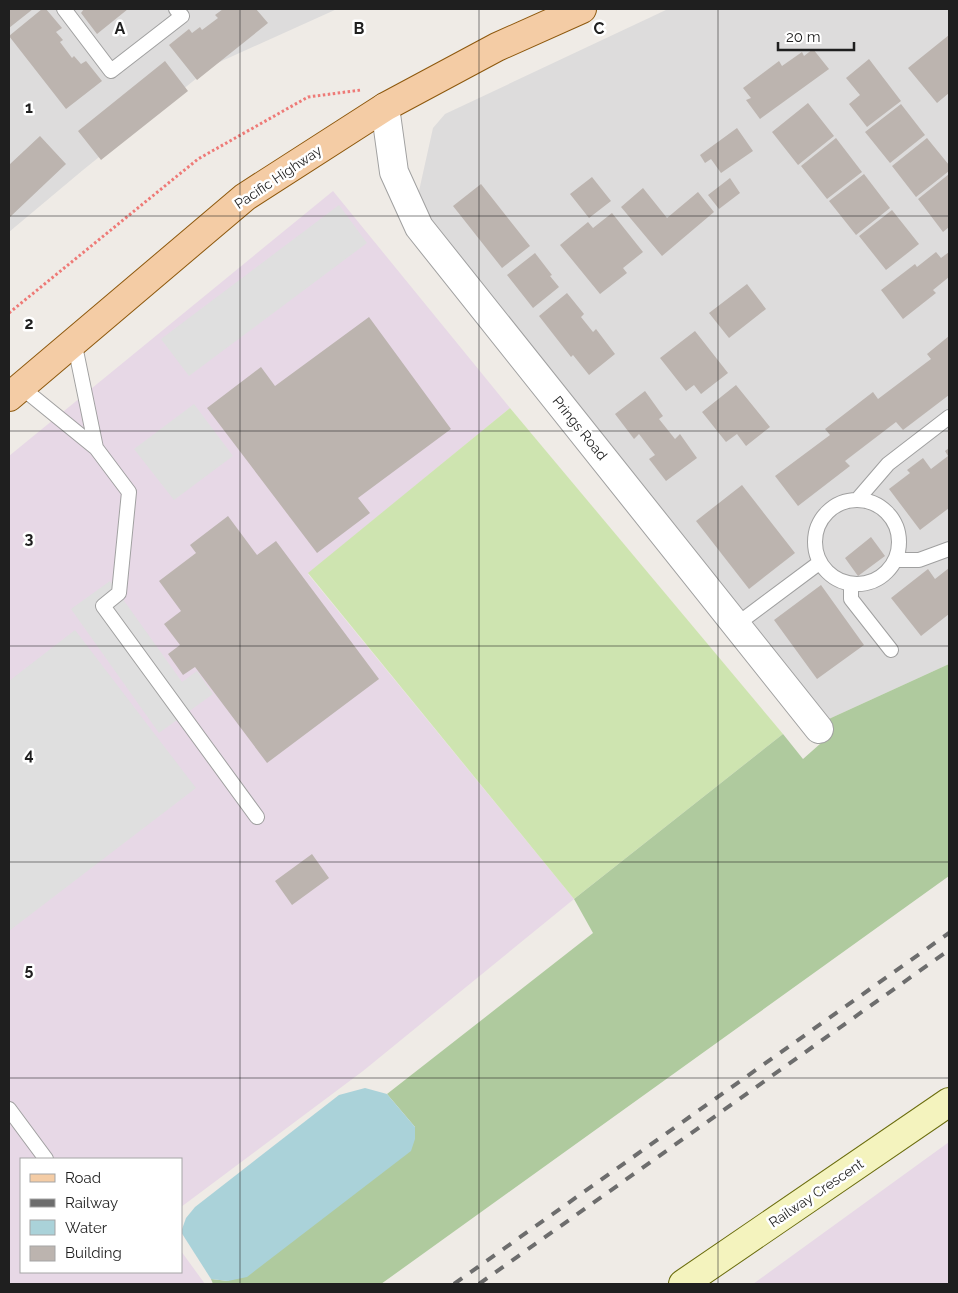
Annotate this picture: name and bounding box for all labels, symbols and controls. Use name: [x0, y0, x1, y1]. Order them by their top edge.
text: A: [115, 19, 126, 38]
text: B: [354, 19, 365, 38]
text: C: [594, 19, 605, 38]
scale bar: [778, 20, 854, 52]
text: 20 m: [786, 28, 821, 46]
text: 1: [25, 98, 33, 117]
street label: Pacific Highway: [231, 142, 325, 212]
text: 2: [24, 314, 34, 333]
street label: Prings Road: [549, 393, 611, 463]
text: 3: [25, 529, 34, 548]
text: 4: [24, 745, 34, 764]
text: 5: [25, 960, 34, 979]
street label: Railway Crescent: [766, 1155, 867, 1231]
legend: [20, 1158, 182, 1273]
text: Road: [65, 1169, 101, 1187]
text: Railway: [65, 1194, 118, 1212]
text: Water: [65, 1219, 108, 1237]
text: Building: [65, 1244, 122, 1262]

